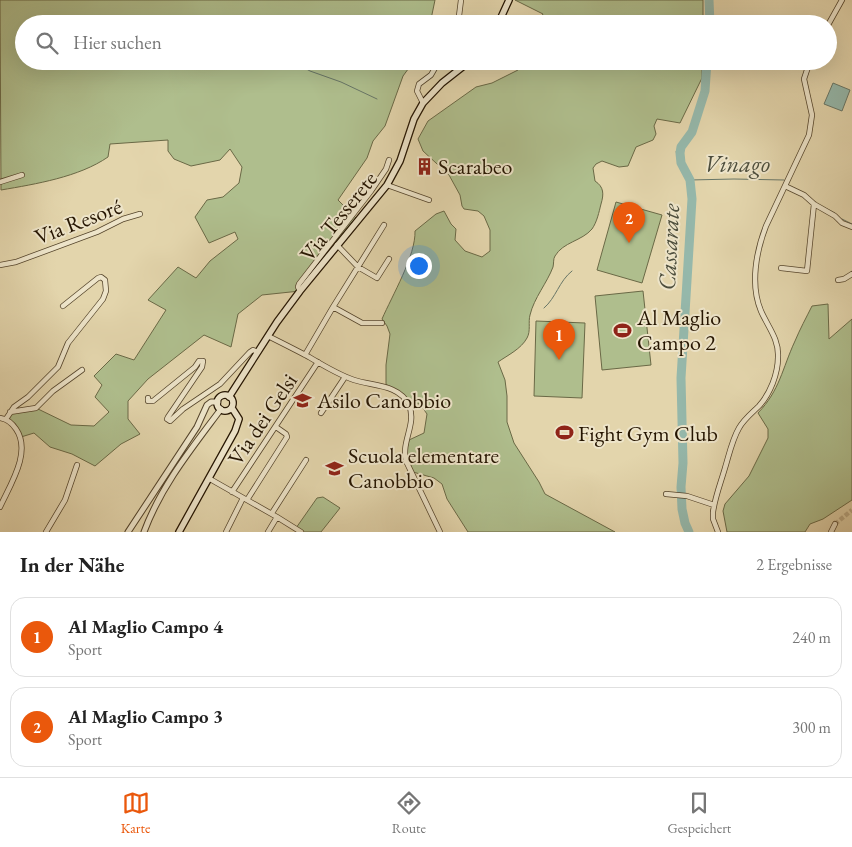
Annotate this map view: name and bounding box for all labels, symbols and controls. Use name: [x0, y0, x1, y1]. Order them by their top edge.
search box: [15, 15, 837, 70]
icon: search: [33, 29, 61, 57]
text: Hier suchen: [73, 30, 162, 55]
water label: Vinago: [704, 148, 770, 179]
place label: Scarabeo: [438, 152, 512, 181]
building icon: Scarabeo: [414, 156, 434, 176]
street label: Via Tesserete: [293, 165, 384, 267]
street label: Via Resoré: [30, 191, 126, 251]
pin: 2: [613, 202, 645, 243]
water label: Cassarate: [651, 202, 686, 291]
your location: [406, 253, 432, 279]
place label: Al Maglio Campo 2: [636, 303, 721, 357]
pin: 1: [543, 319, 575, 360]
sports icon: Al Maglio Campo 2: [613, 320, 633, 340]
street label: Via dei Gelsi: [221, 368, 304, 471]
place label: Asilo Canobbio: [316, 386, 451, 415]
school or university icon: Asilo Canobbio: [293, 390, 313, 410]
place label: Fight Gym Club: [578, 419, 718, 448]
sports icon: Fight Gym Club: [554, 423, 574, 443]
place label: Scuola elementare Canobbio: [348, 441, 500, 495]
school or university icon: Scuola elementare Canobbio: [324, 458, 344, 478]
text: In der Nähe: [20, 551, 125, 578]
text: 2 Ergebnisse: [756, 554, 832, 575]
text: Al Maglio Campo 4: [68, 614, 223, 639]
text: 1: [33, 627, 41, 648]
text: 240 m: [792, 627, 831, 648]
text: Sport: [68, 639, 102, 660]
text: Al Maglio Campo 3: [68, 704, 223, 729]
text: 2: [33, 717, 41, 738]
text: 300 m: [792, 717, 831, 738]
text: Sport: [68, 729, 102, 750]
tab: Karte: [121, 789, 150, 837]
tab: Route: [392, 789, 426, 837]
tab: Gespeichert: [667, 789, 731, 837]

